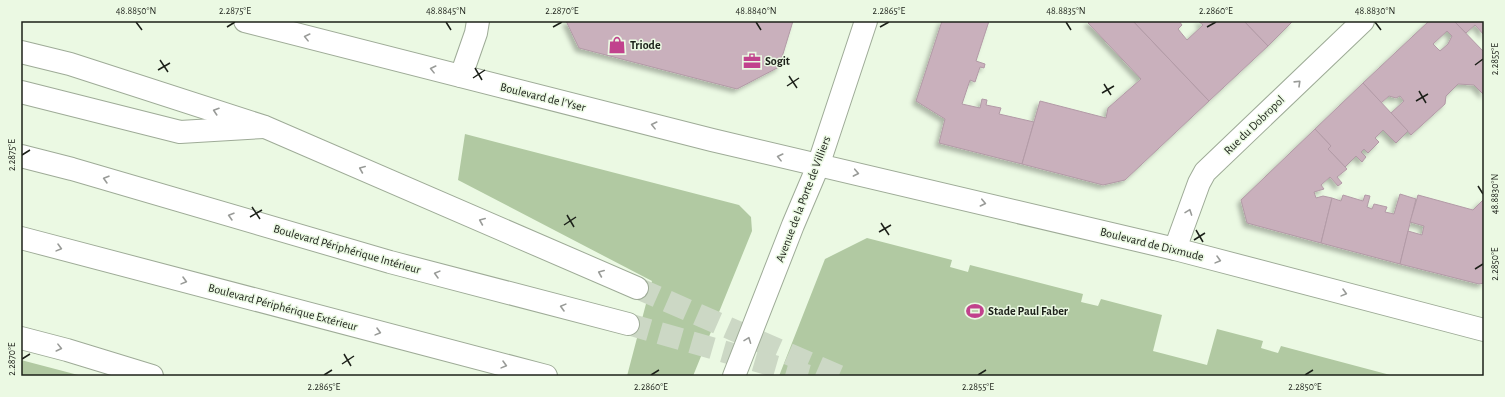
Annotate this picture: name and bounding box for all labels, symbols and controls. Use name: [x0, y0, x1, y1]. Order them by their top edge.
text: 48.8850°N: [116, 6, 156, 16]
text: 2.2875°E: [219, 6, 251, 16]
text: 48.8845°N: [426, 6, 466, 16]
text: 2.2870°E: [545, 6, 579, 16]
text: 48.8840°N: [735, 6, 777, 16]
text: 2.2865°E: [873, 6, 906, 16]
text: 48.8835°N: [1046, 6, 1086, 16]
text: 2.2860°E: [1199, 6, 1233, 16]
text: 48.8830°N: [1355, 6, 1395, 16]
one-way arrow: [304, 33, 310, 41]
shop icon: Triode: [607, 35, 627, 55]
place label: Triode: [630, 39, 661, 51]
text: 2.2855°E: [1490, 43, 1500, 75]
office icon: Sogit: [742, 51, 762, 71]
place label: Sogit: [765, 55, 790, 67]
one-way arrow: [430, 65, 437, 74]
one-way arrow: [1293, 80, 1301, 88]
street label: Boulevard de l'Yser: [499, 81, 587, 113]
street label: Rue du Dobropol: [1221, 93, 1287, 157]
one-way arrow: [212, 107, 219, 116]
one-way arrow: [650, 121, 657, 130]
street label: Avenue de la Porte de Villiers: [773, 134, 833, 264]
text: 2.2875°E: [7, 139, 17, 171]
one-way arrow: [777, 153, 783, 161]
one-way arrow: [359, 166, 367, 174]
one-way arrow: [853, 169, 859, 177]
text: 48.8830°N: [1490, 174, 1500, 214]
one-way arrow: [103, 176, 110, 184]
one-way arrow: [979, 199, 986, 207]
one-way arrow: [1184, 209, 1192, 216]
one-way arrow: [228, 212, 235, 221]
one-way arrow: [478, 218, 486, 226]
street label: Boulevard Périphérique Intérieur: [272, 222, 422, 276]
street label: Boulevard de Dixmude: [1099, 225, 1205, 263]
one-way arrow: [55, 243, 62, 252]
text: 2.2850°E: [1490, 247, 1500, 281]
one-way arrow: [1214, 255, 1221, 264]
one-way arrow: [434, 270, 441, 279]
one-way arrow: [597, 270, 605, 278]
one-way arrow: [181, 276, 188, 285]
street label: Boulevard Périphérique Extérieur: [207, 281, 359, 333]
one-way arrow: [1340, 288, 1347, 297]
sports icon: Stade Paul Faber: [965, 301, 985, 321]
one-way arrow: [560, 303, 567, 312]
place label: Stade Paul Faber: [988, 305, 1069, 317]
one-way arrow: [374, 327, 381, 336]
one-way arrow: [744, 336, 752, 343]
text: 2.2870°E: [7, 342, 17, 376]
one-way arrow: [55, 343, 62, 352]
one-way arrow: [500, 360, 507, 369]
text: 2.2865°E: [308, 382, 341, 392]
text: 2.2860°E: [634, 382, 668, 392]
text: 2.2855°E: [962, 382, 994, 392]
text: 2.2850°E: [1288, 382, 1322, 392]

